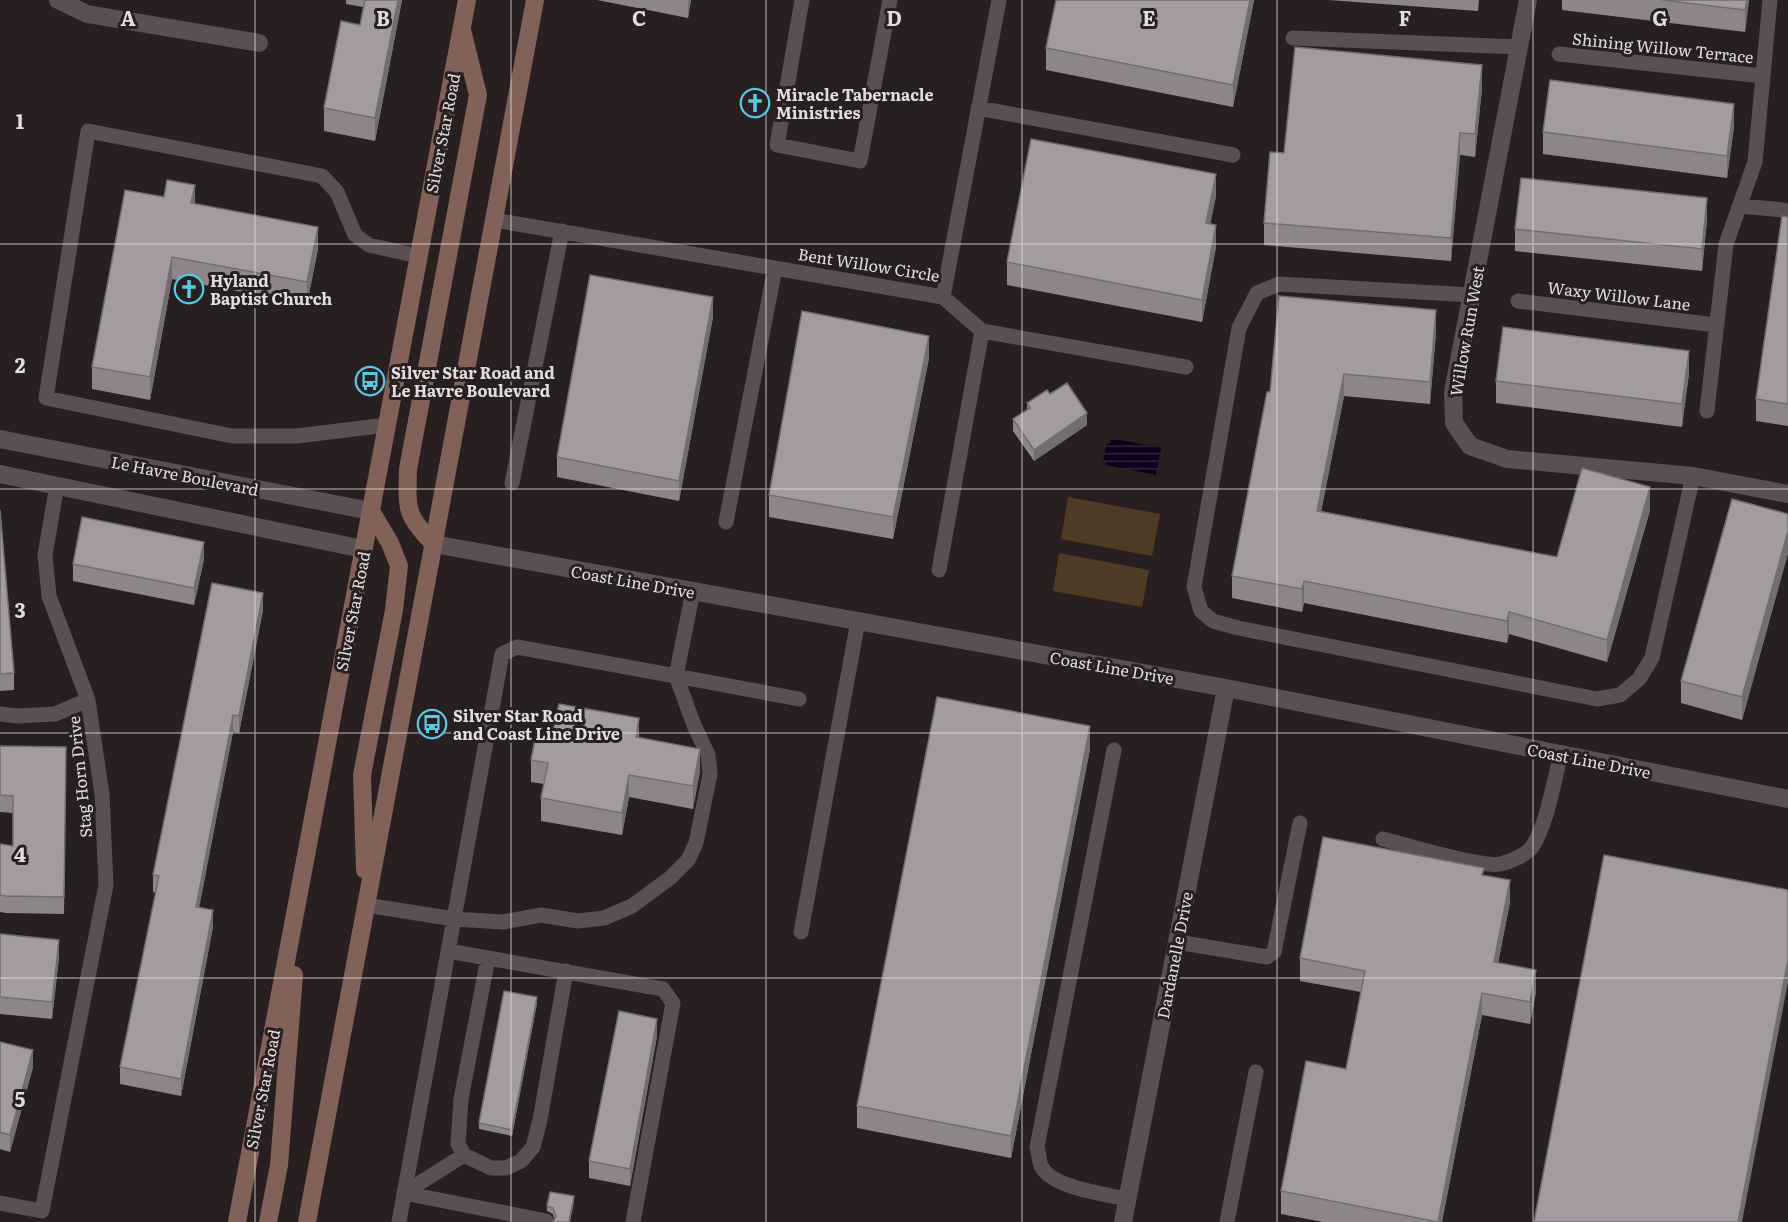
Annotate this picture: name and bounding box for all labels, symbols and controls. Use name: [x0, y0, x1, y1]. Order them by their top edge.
text: A: [120, 2, 136, 32]
text: B: [376, 2, 390, 32]
text: C: [632, 2, 646, 32]
text: D: [886, 2, 902, 32]
text: E: [1142, 2, 1156, 32]
text: F: [1399, 2, 1412, 32]
text: G: [1652, 2, 1668, 32]
street label: Shining Willow Terrace: [1571, 26, 1755, 68]
street label: Silver Star Road: [419, 71, 465, 195]
place label: Miracle Tabernacle Ministries: [776, 82, 934, 124]
church icon: Miracle Tabernacle Ministries: [739, 87, 771, 119]
text: 1: [16, 105, 24, 135]
street label: Bent Willow Circle: [797, 241, 941, 287]
street label: Willow Run West: [1443, 264, 1489, 398]
place label: Hyland Baptist Church: [210, 268, 332, 310]
church icon: Hyland Baptist Church: [173, 273, 205, 305]
street label: Waxy Willow Lane: [1546, 274, 1692, 316]
text: 2: [15, 349, 26, 379]
place label: Silver Star Road and Le Havre Boulevard: [391, 360, 555, 402]
bus stop icon: Silver Star Road and Le Havre Boulevard: [354, 365, 386, 397]
street label: Le Havre Boulevard: [109, 449, 261, 501]
street label: Silver Star Road: [329, 549, 375, 673]
street label: Coast Line Drive: [569, 558, 697, 604]
text: 3: [14, 594, 26, 624]
street label: Coast Line Drive: [1048, 644, 1176, 690]
place label: Silver Star Road and Coast Line Drive: [453, 703, 620, 745]
bus stop icon: Silver Star Road and Coast Line Drive: [416, 708, 448, 740]
street label: Stag Horn Drive: [61, 715, 97, 839]
street label: Coast Line Drive: [1525, 736, 1653, 784]
text: 4: [14, 838, 26, 868]
street label: Dardanelle Drive: [1150, 889, 1198, 1021]
street label: Silver Star Road: [239, 1027, 285, 1151]
text: 5: [15, 1083, 26, 1113]

